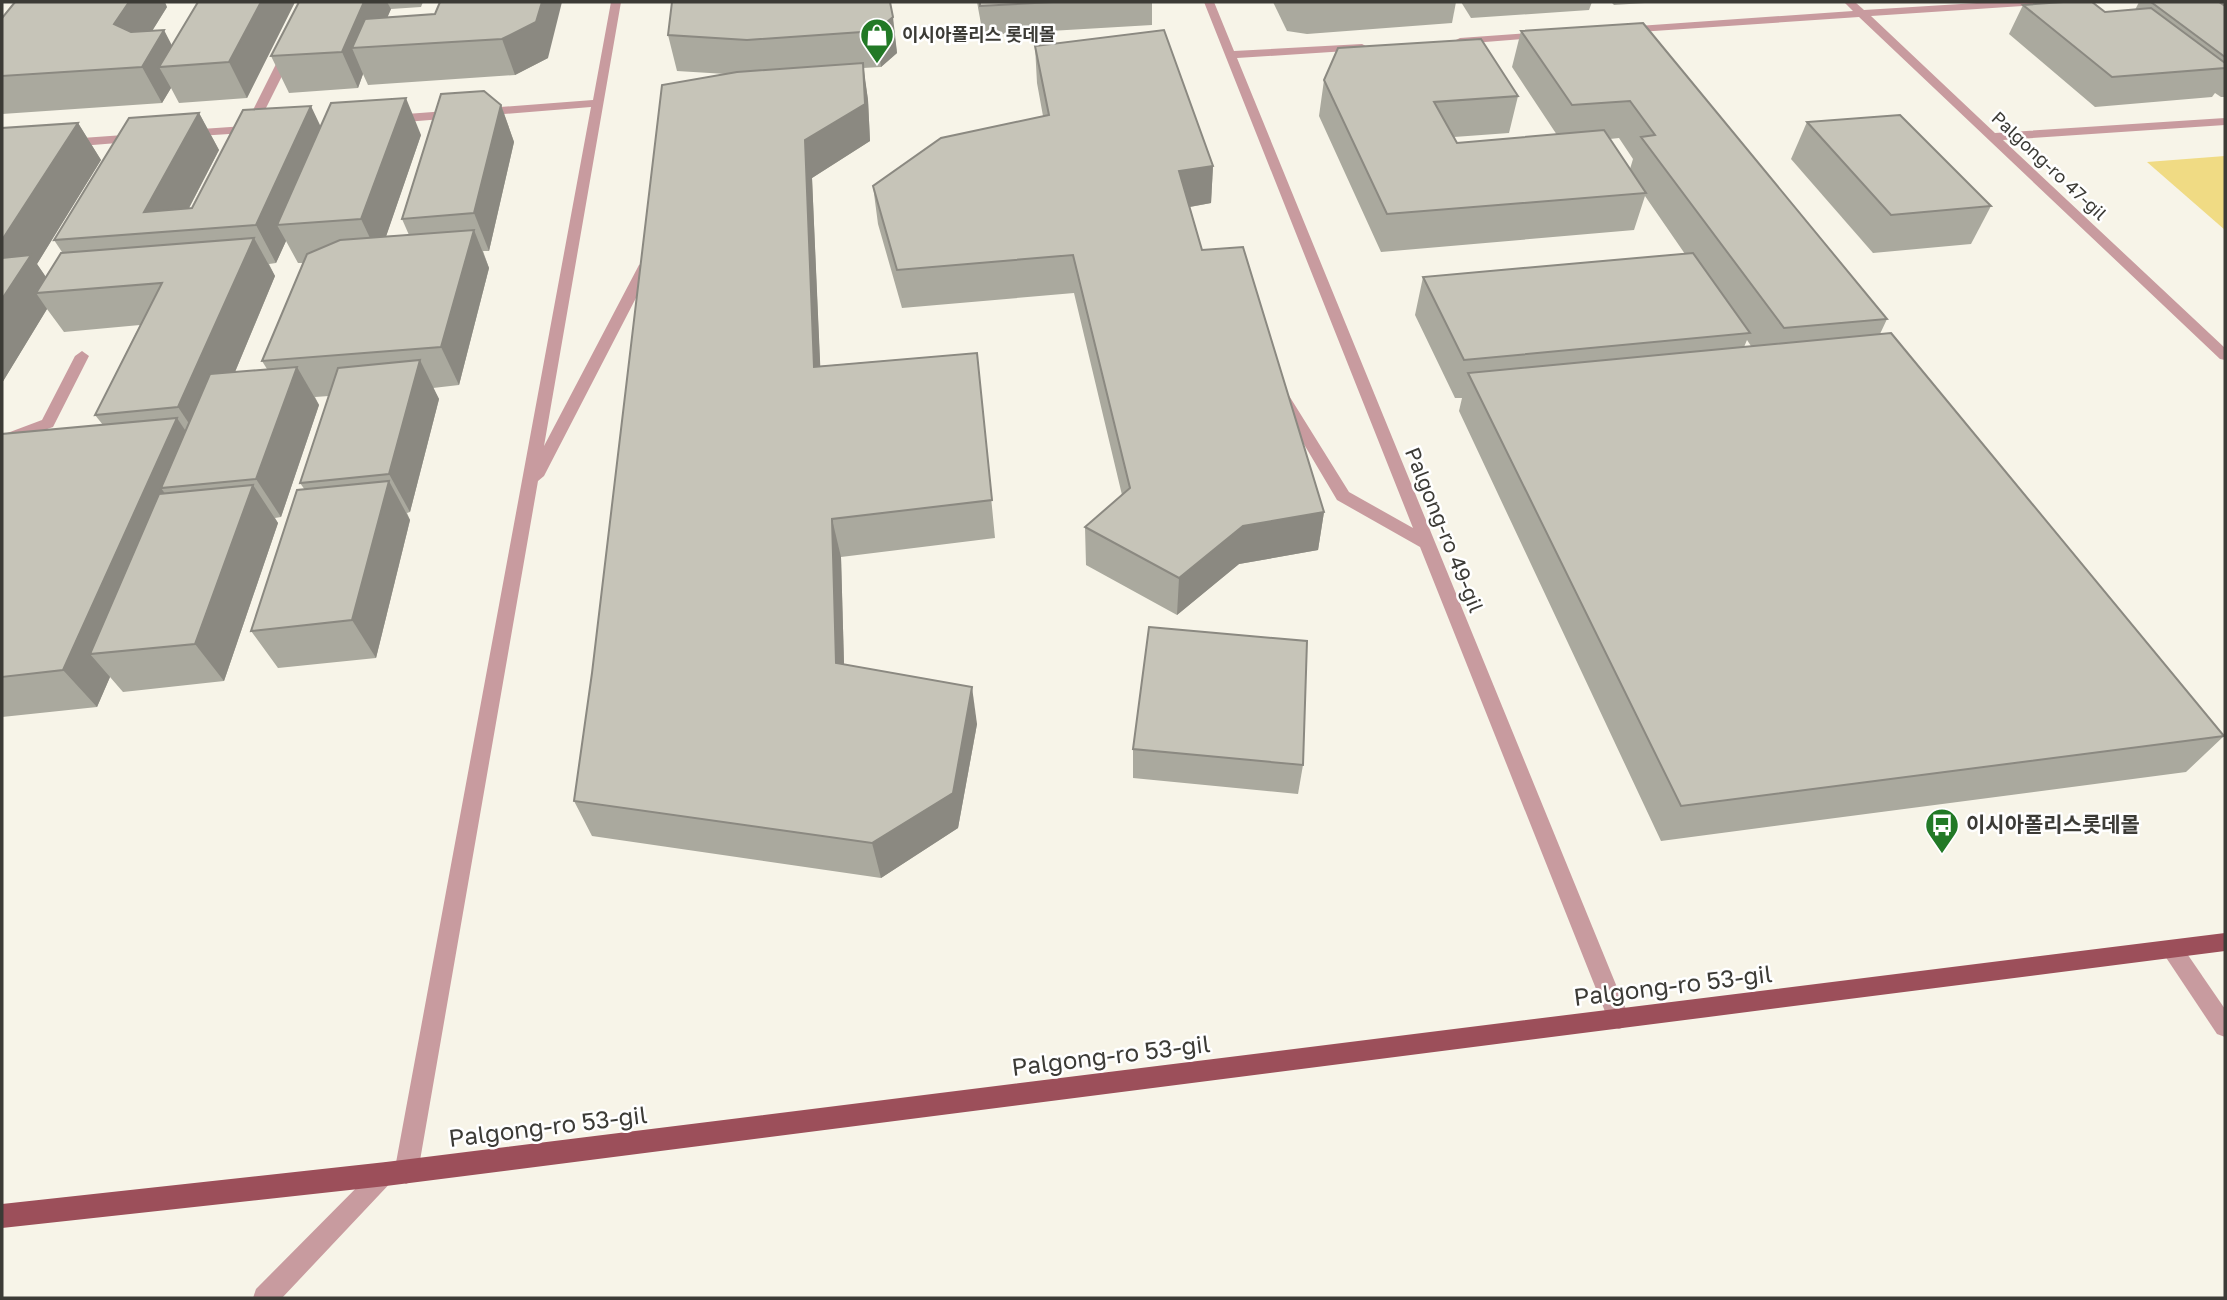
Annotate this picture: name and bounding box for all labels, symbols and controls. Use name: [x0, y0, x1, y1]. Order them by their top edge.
shop icon: 이시아폴리스 롯데몰: [858, 16, 896, 65]
place label: 이시아폴리스 롯데몰: [902, 23, 1056, 45]
street label: Palgong-ro 47-gil: [1988, 106, 2112, 224]
street label: Palgong-ro 49-gil: [1400, 443, 1490, 616]
bus stop icon: 이시아폴리스롯데몰: [1923, 806, 1961, 855]
place label: 이시아폴리스롯데몰: [1966, 811, 2140, 837]
street label: Palgong-ro 53-gil: [1572, 958, 1774, 1011]
street label: Palgong-ro 53-gil: [1010, 1028, 1212, 1081]
street label: Palgong-ro 53-gil: [447, 1099, 649, 1152]

